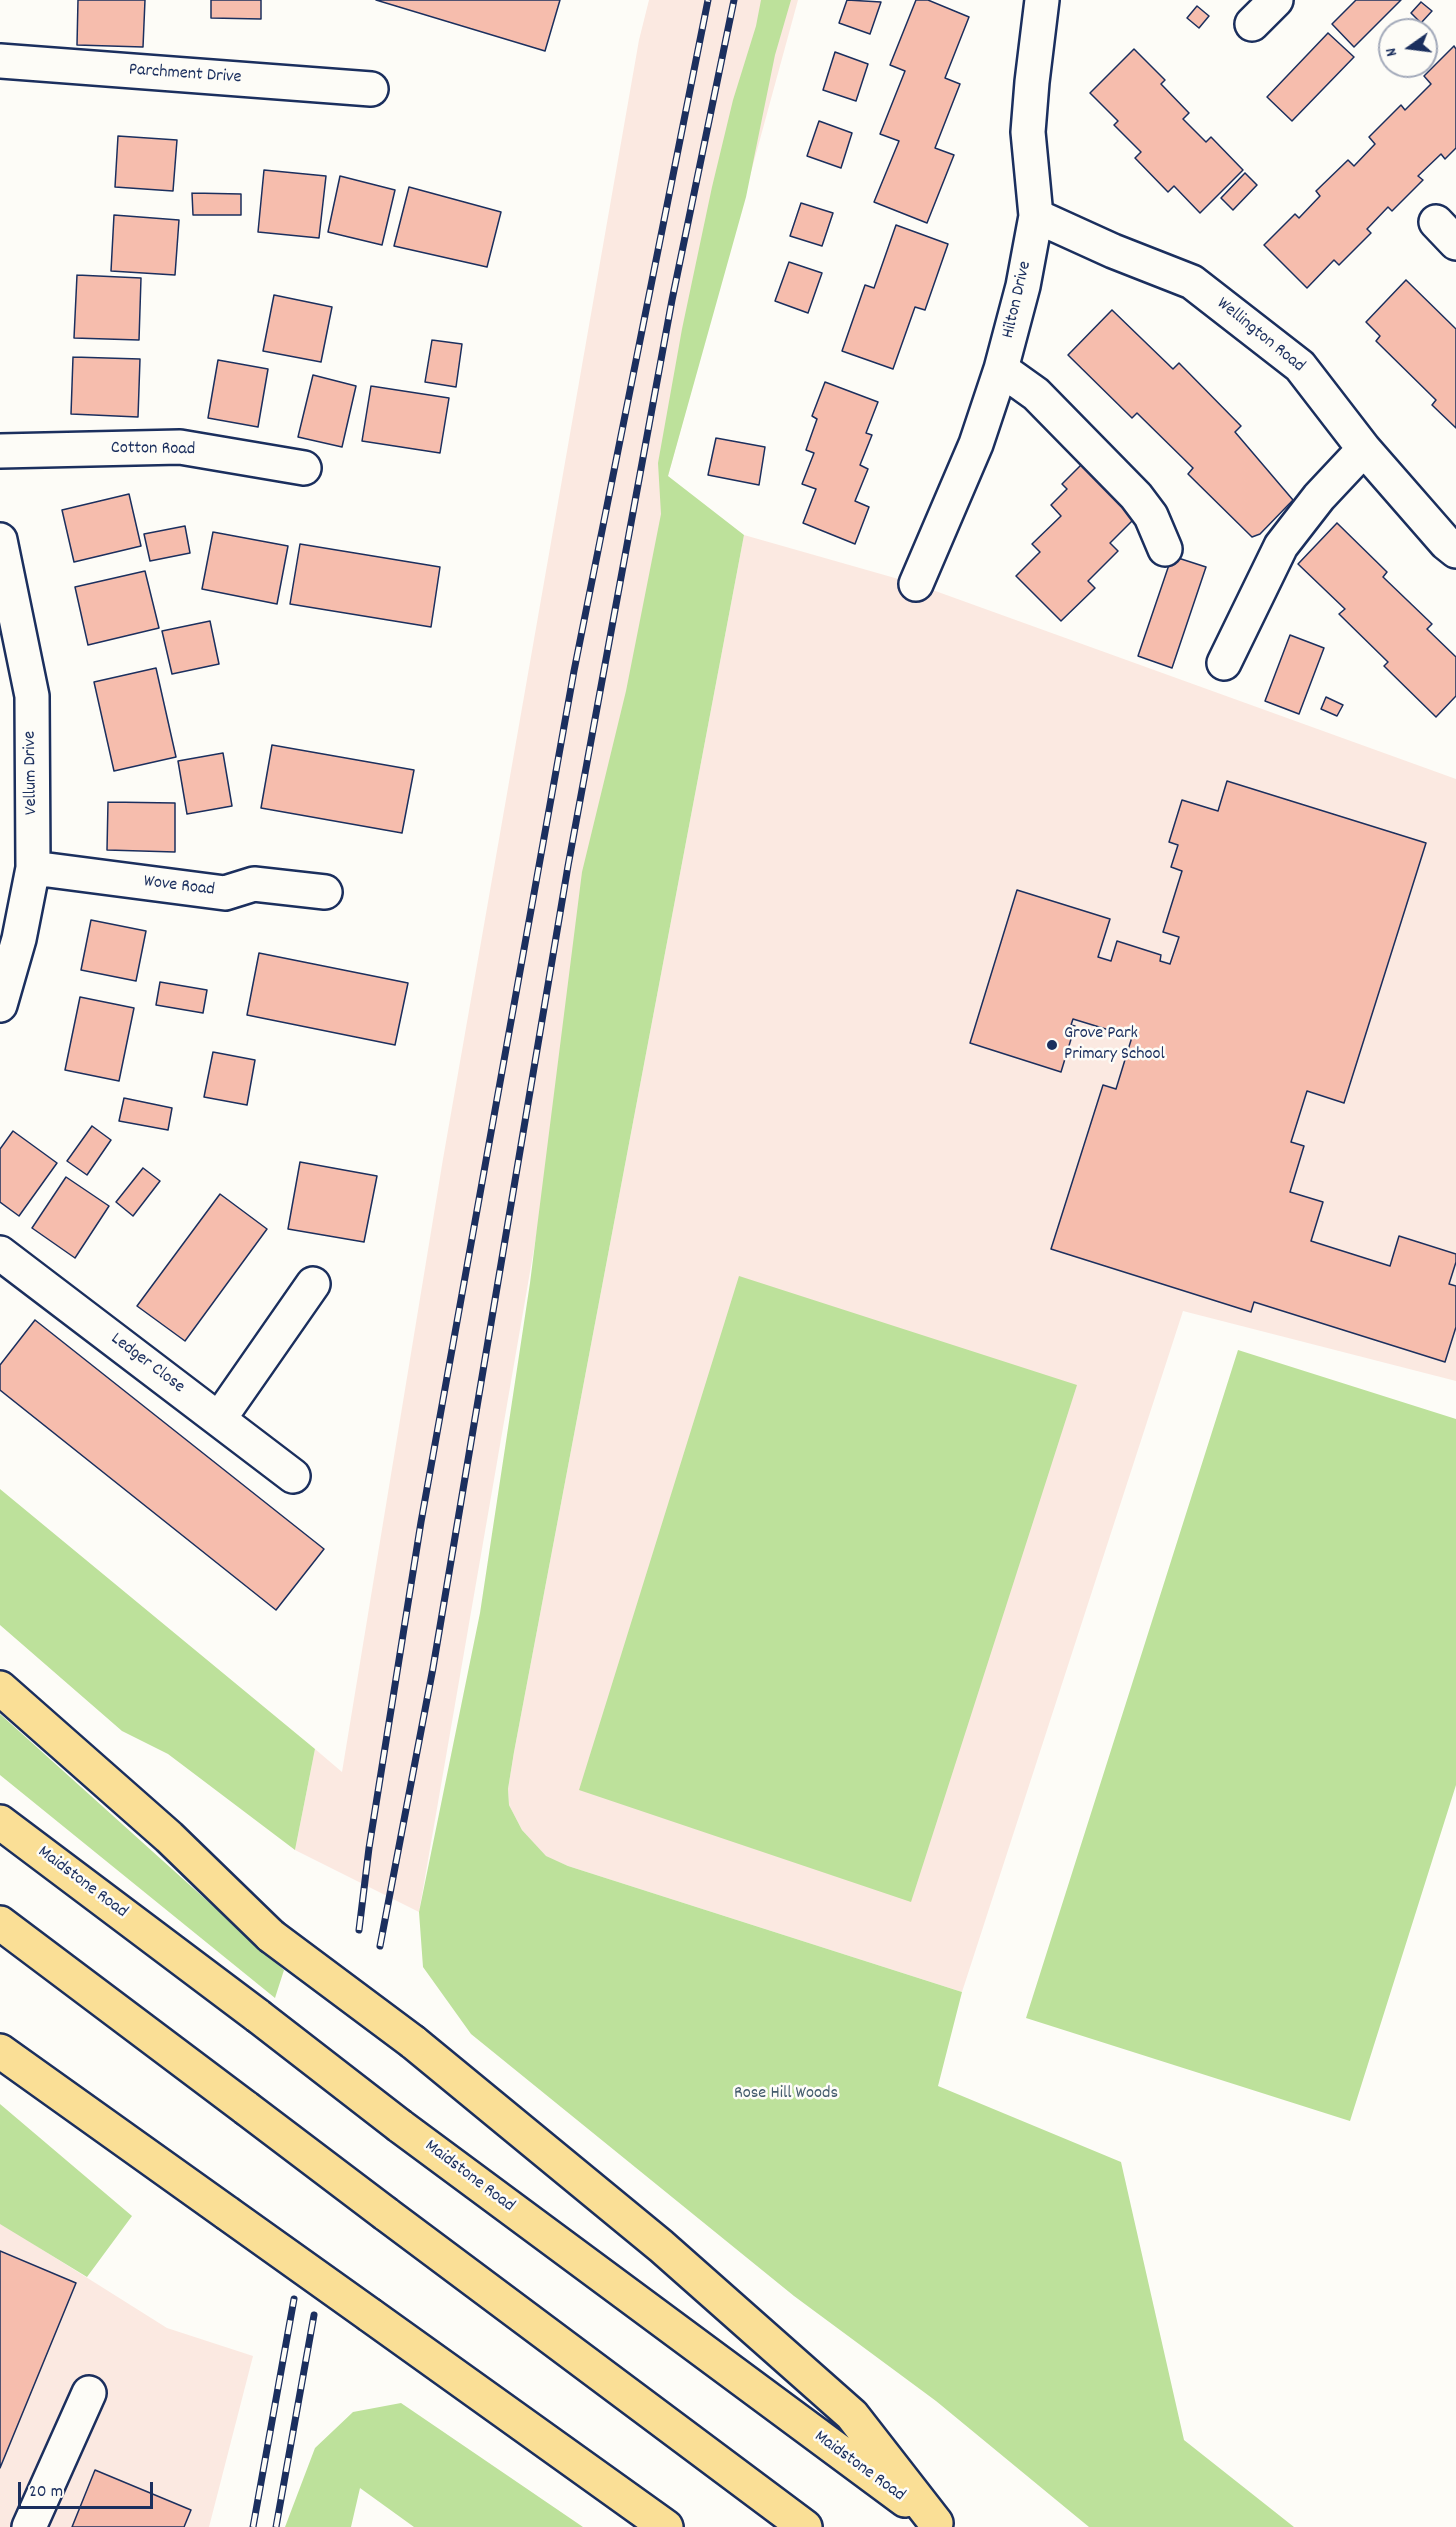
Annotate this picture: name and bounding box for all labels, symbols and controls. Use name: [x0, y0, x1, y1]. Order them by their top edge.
north arrow: [1378, 18, 1438, 78]
text: N: [1380, 45, 1404, 59]
street label: Parchment Drive: [128, 60, 242, 90]
street label: Hilton Drive: [999, 259, 1037, 341]
street label: Wellington Road: [1212, 294, 1308, 378]
street label: Cotton Road: [111, 438, 195, 462]
street label: Vellum Drive: [20, 731, 44, 815]
street label: Wove Road: [142, 872, 216, 902]
place label: Grove Park Primary School: [1064, 1024, 1165, 1066]
marker: Grove Park Primary School: [1045, 1038, 1059, 1052]
street label: Ledger Close: [106, 1329, 188, 1399]
street label: Maidstone Road: [33, 1842, 131, 1924]
park label: Rose Hill Woods: [734, 2084, 838, 2106]
street label: Maidstone Road: [420, 2136, 518, 2218]
street label: Maidstone Road: [809, 2427, 909, 2507]
scale bar: [21, 2470, 156, 2508]
text: 20 m: [29, 2480, 63, 2505]

